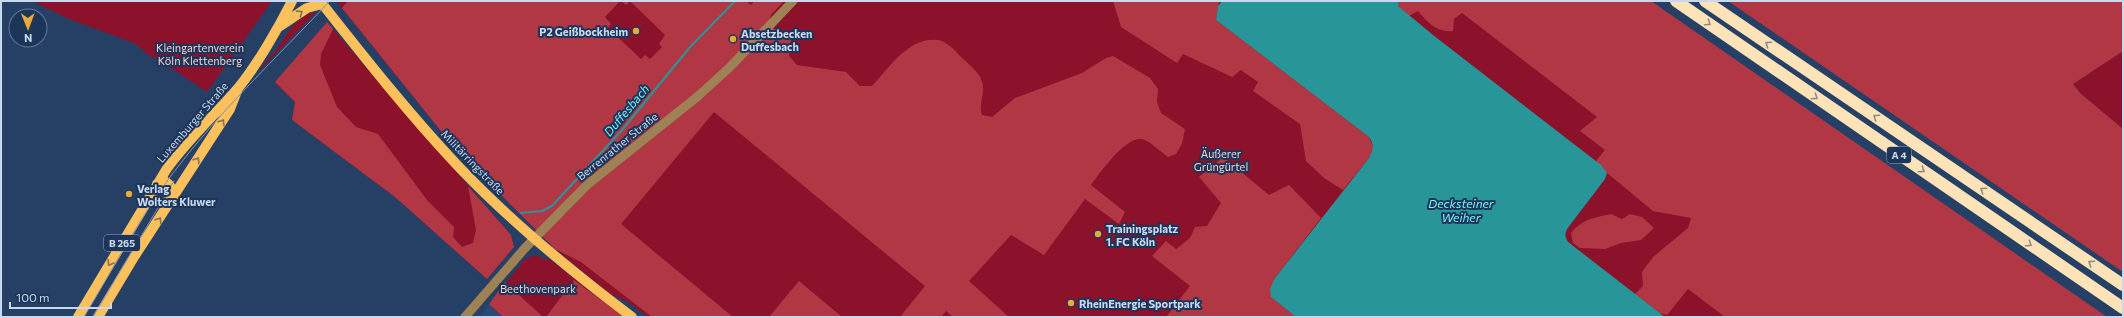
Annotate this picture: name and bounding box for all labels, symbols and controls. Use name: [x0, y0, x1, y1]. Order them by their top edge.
north arrow: [8, 8, 48, 48]
one-way arrow: [295, 11, 302, 18]
one-way arrow: [1704, 18, 1711, 26]
place label: P2 Geißbockheim: [539, 25, 628, 38]
marker: P2 Geißbockheim: [631, 26, 641, 36]
place label: Absetzbecken Duffesbach: [741, 27, 812, 53]
text: N: [24, 32, 32, 45]
marker: Absetzbecken Duffesbach: [728, 34, 738, 44]
park label: Kleingartenverein Köln Klettenberg: [156, 41, 244, 67]
one-way arrow: [1765, 41, 1772, 49]
street label: Luxemburger Straße: [154, 79, 230, 165]
water label: Duffesbach: [601, 81, 652, 138]
one-way arrow: [1811, 92, 1818, 100]
street label: Berrenrather Straße: [574, 109, 660, 183]
one-way arrow: [1873, 115, 1880, 122]
one-way arrow: [217, 119, 224, 126]
street label: Militärringstraße: [439, 127, 507, 197]
park label: Äußerer Grüngürtel: [1194, 146, 1248, 173]
road number: A 4: [1887, 147, 1911, 163]
one-way arrow: [193, 157, 200, 164]
one-way arrow: [1918, 165, 1925, 173]
place label: Verlag Wolters Kluwer: [137, 182, 216, 208]
one-way arrow: [1980, 187, 1987, 195]
marker: Verlag Wolters Kluwer: [124, 189, 134, 199]
water label: Decksteiner Weiher: [1428, 196, 1495, 224]
one-way arrow: [154, 217, 162, 224]
place label: Trainingsplatz 1. FC Köln: [1106, 222, 1179, 248]
marker: Trainingsplatz 1. FC Köln: [1093, 229, 1103, 239]
road number: B 265: [104, 235, 140, 251]
one-way arrow: [2025, 239, 2032, 246]
one-way arrow: [107, 259, 114, 267]
one-way arrow: [2088, 260, 2095, 268]
park label: Beethovenpark: [500, 282, 576, 295]
scale bar: [10, 284, 111, 310]
text: 100 m: [16, 290, 50, 304]
place label: RheinEnergie Sportpark: [1079, 297, 1201, 310]
marker: RheinEnergie Sportpark: [1066, 298, 1076, 308]

